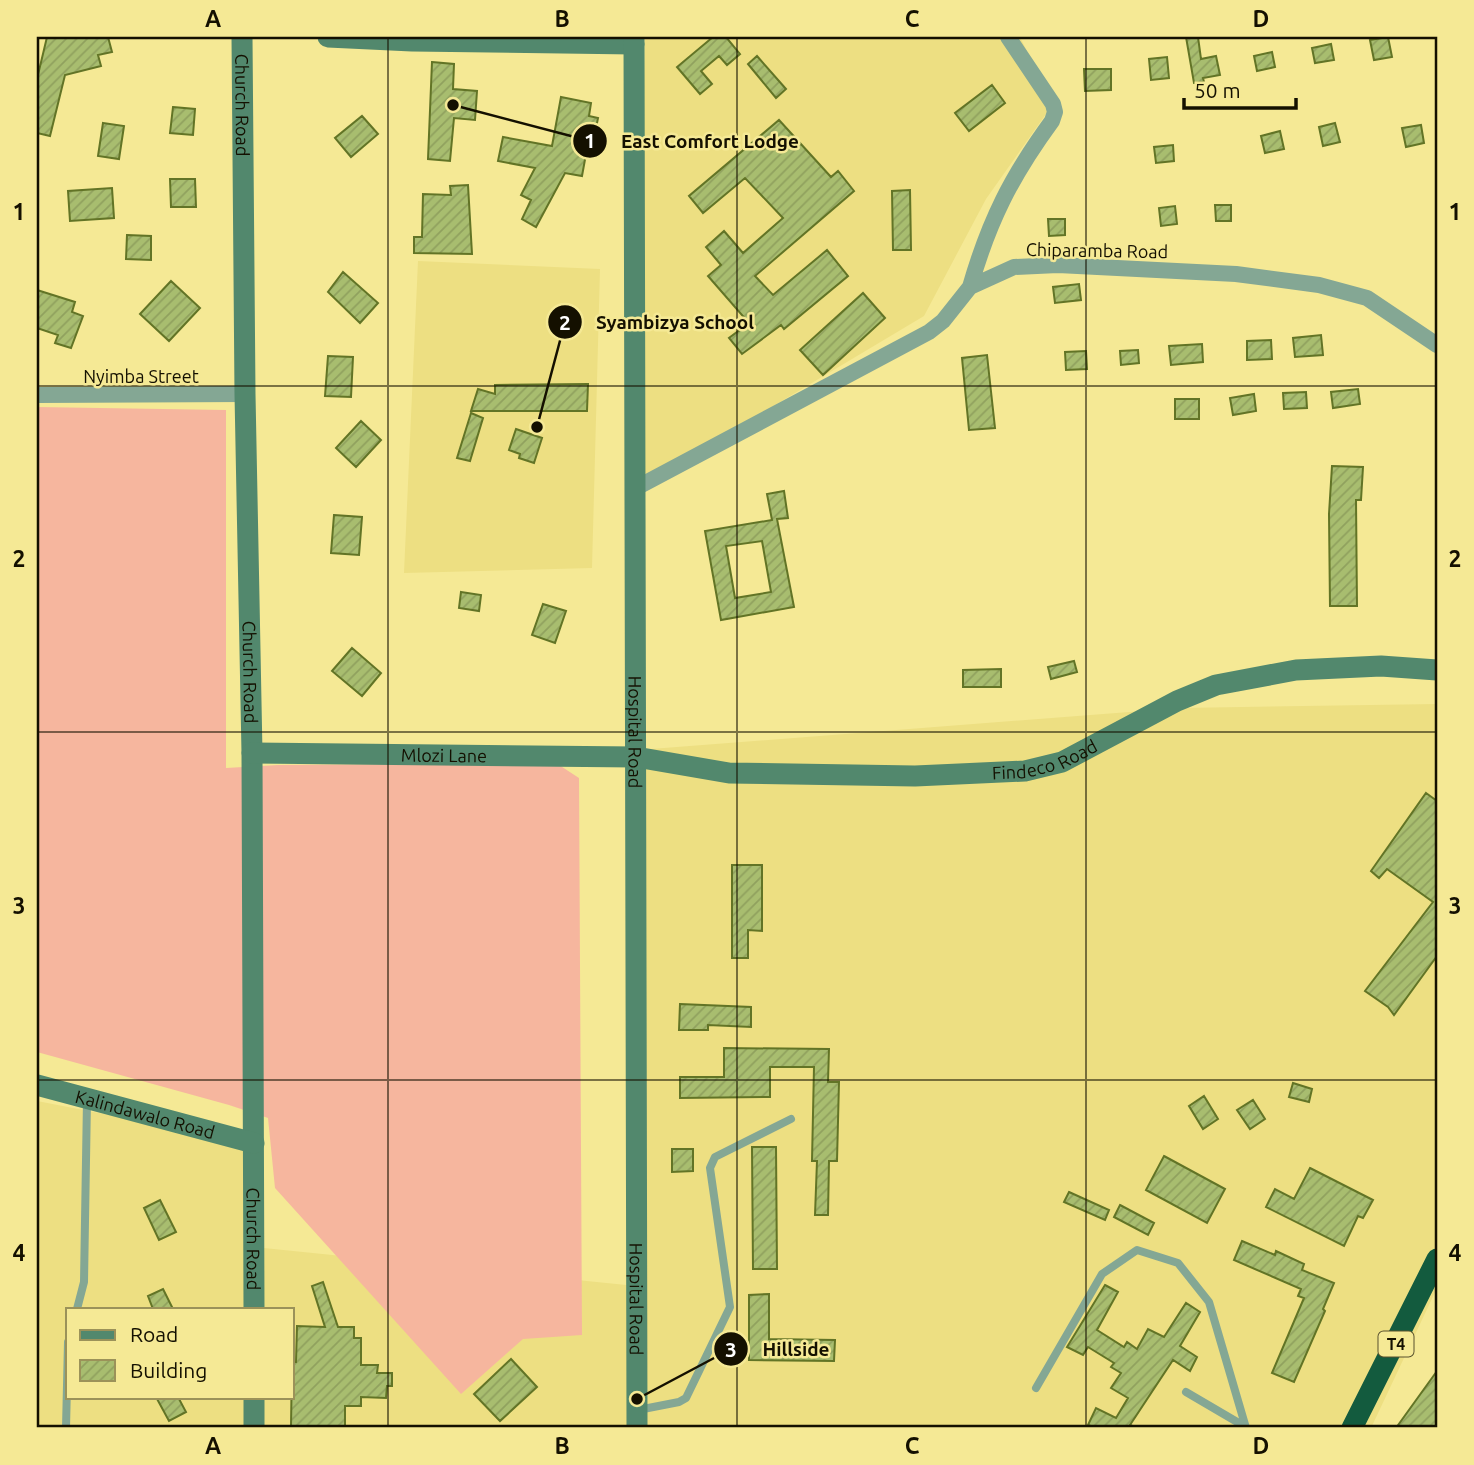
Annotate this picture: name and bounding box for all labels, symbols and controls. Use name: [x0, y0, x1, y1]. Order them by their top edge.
text: A: [205, 6, 221, 31]
text: B: [554, 6, 570, 31]
text: C: [905, 6, 920, 31]
text: D: [1253, 6, 1269, 31]
street label: Church Road: [232, 54, 253, 156]
scale bar: [1184, 66, 1296, 110]
text: 50 m: [1194, 78, 1241, 102]
callout: East Comfort Lodge: [573, 121, 813, 161]
text: 1: [584, 128, 596, 152]
text: East Comfort Lodge: [621, 130, 799, 152]
text: 1: [13, 199, 25, 224]
text: 1: [1449, 199, 1461, 224]
street label: Chiparamba Road: [1026, 239, 1168, 261]
callout: Syambizya School: [547, 302, 768, 342]
text: 2: [559, 310, 571, 334]
text: Syambizya School: [596, 311, 754, 333]
street label: Nyimba Street: [83, 366, 199, 386]
text: 2: [13, 546, 25, 571]
text: 2: [1449, 546, 1461, 571]
street label: Church Road: [239, 620, 261, 723]
street label: Hospital Road: [625, 676, 646, 788]
street label: Findeco Road: [992, 735, 1100, 782]
street label: Mlozi Lane: [401, 745, 487, 765]
text: 3: [13, 893, 25, 918]
text: 3: [1449, 893, 1461, 918]
street label: Kalindawalo Road: [73, 1086, 217, 1142]
street label: Church Road: [244, 1188, 264, 1290]
text: 4: [13, 1240, 26, 1265]
text: 4: [1449, 1240, 1462, 1265]
street label: Hospital Road: [627, 1243, 647, 1355]
legend: [66, 1308, 294, 1398]
text: Road: [130, 1322, 178, 1346]
callout: Hillside: [714, 1329, 844, 1369]
road number: T4: [1378, 1332, 1414, 1356]
text: 3: [725, 1337, 737, 1361]
text: Hillside: [762, 1338, 830, 1360]
text: Building: [130, 1358, 207, 1382]
text: A: [205, 1433, 221, 1458]
text: B: [554, 1433, 570, 1458]
text: C: [905, 1433, 920, 1458]
text: D: [1253, 1433, 1269, 1458]

